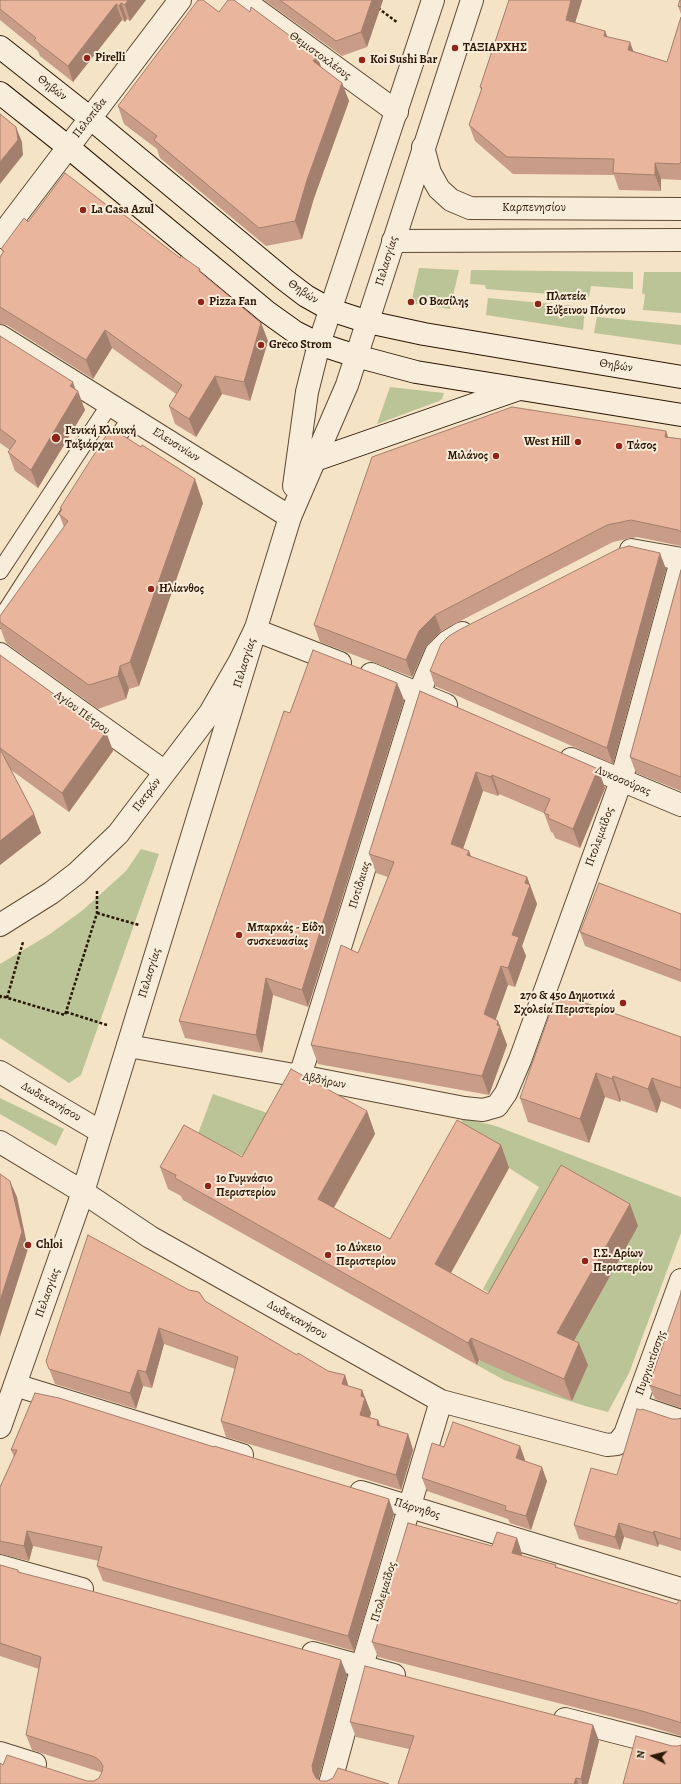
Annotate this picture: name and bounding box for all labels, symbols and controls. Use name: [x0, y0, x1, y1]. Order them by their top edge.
street label: Θεμιστοκλέους: [286, 29, 354, 83]
place label: ΤΑΞΙΑΡΧΗΣ: [463, 41, 527, 55]
marker: ΤΑΞΙΑΡΧΗΣ: [450, 43, 460, 53]
place label: Pirelli: [95, 51, 126, 65]
marker: Pirelli: [82, 53, 92, 63]
place label: Koi Sushi Bar: [370, 53, 438, 67]
marker: Koi Sushi Bar: [357, 55, 367, 65]
street label: Θηβών: [34, 72, 70, 104]
street label: Πελοπίδα: [70, 95, 110, 141]
street label: Καρπενησίου: [502, 201, 566, 215]
place label: La Casa Azul: [91, 203, 154, 217]
marker: La Casa Azul: [78, 205, 88, 215]
street label: Πελασγίας: [373, 234, 401, 288]
street label: Θηβών: [285, 277, 321, 307]
place label: Πλατεία Εύξεινου Πόντου: [546, 290, 626, 318]
place label: Pizza Fan: [209, 295, 257, 309]
place label: Ο Βασίλης: [419, 295, 469, 309]
marker: Pizza Fan: [196, 297, 206, 307]
marker: Ο Βασίλης: [406, 297, 416, 307]
marker: Πλατεία Εύξεινου Πόντου: [533, 299, 543, 309]
place label: Greco Strom: [269, 338, 332, 352]
marker: Greco Strom: [256, 340, 266, 350]
street label: Θηβών: [598, 356, 634, 376]
place label: Γενική Κλινική Ταξιάρχαι: [65, 424, 136, 452]
street label: Ελευσινίων: [149, 425, 203, 465]
marker: Γενική Κλινική Ταξιάρχαι: [50, 432, 62, 444]
place label: West Hill: [524, 435, 570, 449]
marker: West Hill: [573, 437, 583, 447]
place label: Τάσος: [627, 439, 657, 453]
marker: Τάσος: [614, 441, 624, 451]
place label: Μιλάνος: [448, 449, 488, 463]
marker: Μιλάνος: [491, 451, 501, 461]
place label: Ηλίανθος: [159, 582, 204, 596]
marker: Ηλίανθος: [146, 584, 156, 594]
street label: Πελασγίας: [231, 636, 259, 690]
street label: Αγίου Πέτρου: [51, 688, 113, 738]
street label: Λυκοσούρας: [593, 763, 653, 799]
street label: Πατρών: [130, 775, 164, 815]
street label: Πτολεμαΐδος: [583, 805, 617, 869]
street label: Ποτίδαιας: [346, 860, 374, 910]
place label: Μπαρκάς - Είδη συσκευασίας: [247, 921, 324, 949]
marker: Μπαρκάς - Είδη συσκευασίας: [234, 930, 244, 940]
street label: Πελασγίας: [136, 946, 164, 1000]
place label: 27ο & 45ο Δημοτικά Σχολεία Περιστερίου: [514, 989, 615, 1017]
marker: 27ο & 45ο Δημοτικά Σχολεία Περιστερίου: [618, 998, 628, 1008]
street label: Αβδήρων: [301, 1070, 347, 1092]
street label: Δωδεκανήσου: [18, 1079, 84, 1125]
place label: 1ο Γυμνάσιο Περιστερίου: [216, 1172, 276, 1200]
marker: 1ο Γυμνάσιο Περιστερίου: [203, 1181, 213, 1191]
place label: Chloi: [36, 1238, 63, 1252]
marker: Chloi: [23, 1240, 33, 1250]
place label: 1ο Λύκειο Περιστερίου: [336, 1241, 396, 1269]
place label: Γ.Σ. Αρίων Περιστερίου: [593, 1247, 653, 1275]
marker: 1ο Λύκειο Περιστερίου: [323, 1250, 333, 1260]
marker: Γ.Σ. Αρίων Περιστερίου: [580, 1256, 590, 1266]
street label: Πελασγίας: [32, 1266, 64, 1320]
street label: Δωδεκανήσου: [264, 1297, 330, 1343]
street label: Πυργιωτίσσης: [633, 1329, 669, 1397]
street label: Πάρνηθος: [392, 1495, 442, 1523]
street label: Πτολεμαΐδος: [368, 1560, 400, 1624]
north arrow: [633, 1736, 673, 1776]
text: N: [633, 1750, 649, 1759]

